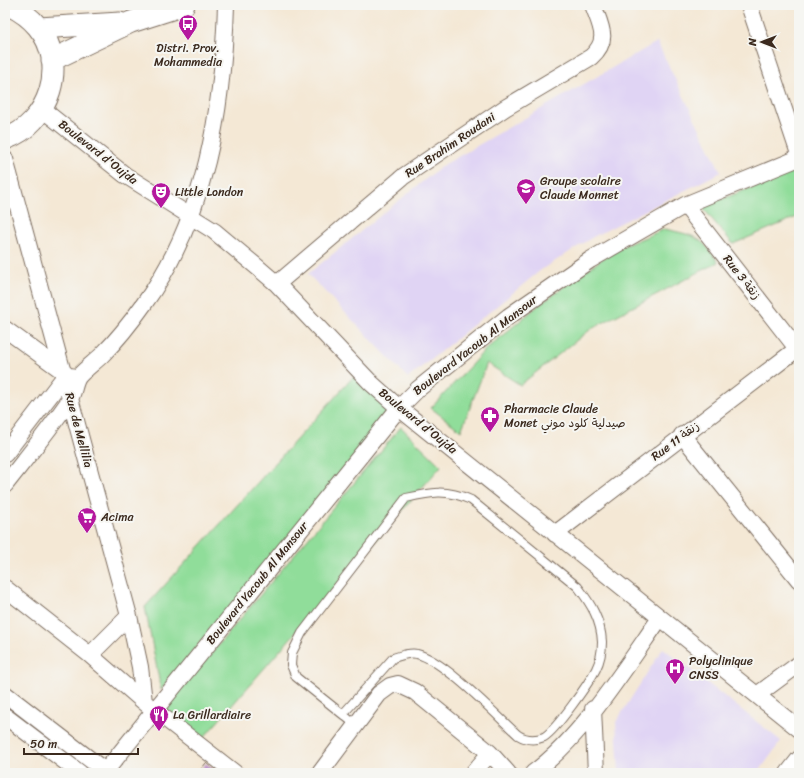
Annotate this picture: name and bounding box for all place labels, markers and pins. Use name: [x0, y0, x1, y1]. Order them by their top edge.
bus stop icon: Distri. Prov. Mohammedia: [177, 13, 199, 41]
place label: Distri. Prov. Mohammedia: [154, 37, 223, 73]
place label: Groupe scolaire Claude Monnet: [540, 170, 621, 206]
school or university icon: Groupe scolaire Claude Monnet: [515, 177, 537, 205]
theatre icon: Little London: [150, 181, 172, 209]
place label: Little London: [175, 181, 244, 203]
place label: Pharmacie Claude Monet صيدلية كلود موني: [504, 398, 626, 434]
pharmacy icon: Pharmacie Claude Monet صيدلية كلود موني: [479, 405, 501, 433]
supermarket icon: Acima: [76, 506, 98, 534]
place label: Acima: [100, 506, 134, 528]
place label: Polyclinique CNSS: [689, 650, 753, 686]
hospital icon: Polyclinique CNSS: [664, 657, 686, 685]
restaurant icon: La Grillardiaire: [148, 704, 170, 732]
place label: La Grillardiaire: [173, 704, 251, 726]

